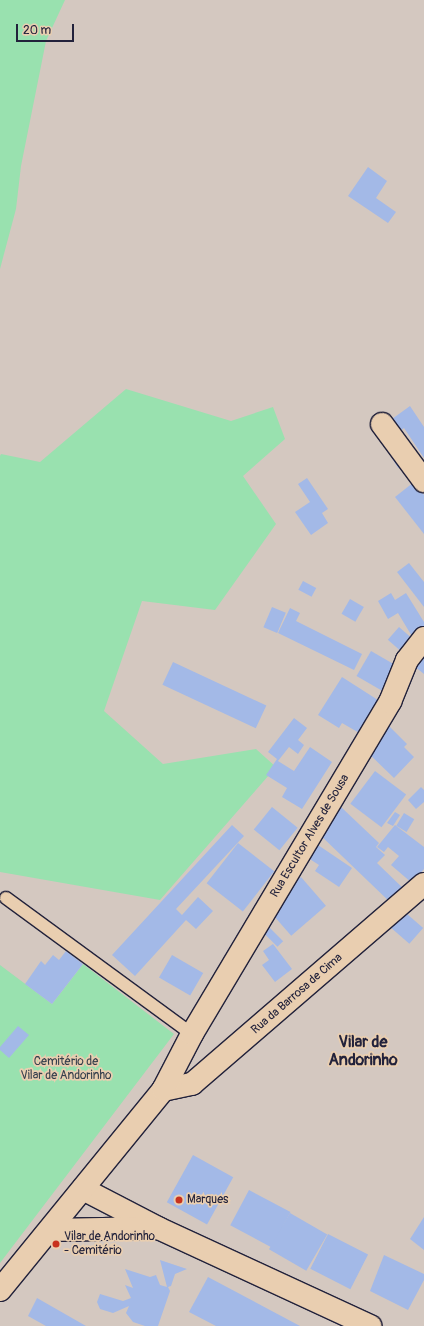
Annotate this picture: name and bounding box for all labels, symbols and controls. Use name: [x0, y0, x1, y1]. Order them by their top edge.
scale bar: [18, 16, 76, 42]
text: 20 m: [23, 23, 51, 38]
street label: Rua Escultor Alves de Sousa: [268, 772, 352, 900]
street label: Rua da Barrosa de Cima: [249, 951, 345, 1037]
district label: Vilar de Andorinho: [328, 1032, 398, 1070]
park label: Cemitério de Vilar de Andorinho: [21, 1055, 111, 1083]
place label: Marques: [187, 1193, 228, 1207]
marker: Marques: [174, 1195, 184, 1205]
place label: Vilar de Andorinho - Cemitério: [64, 1230, 155, 1258]
marker: Vilar de Andorinho - Cemitério: [51, 1239, 61, 1249]

